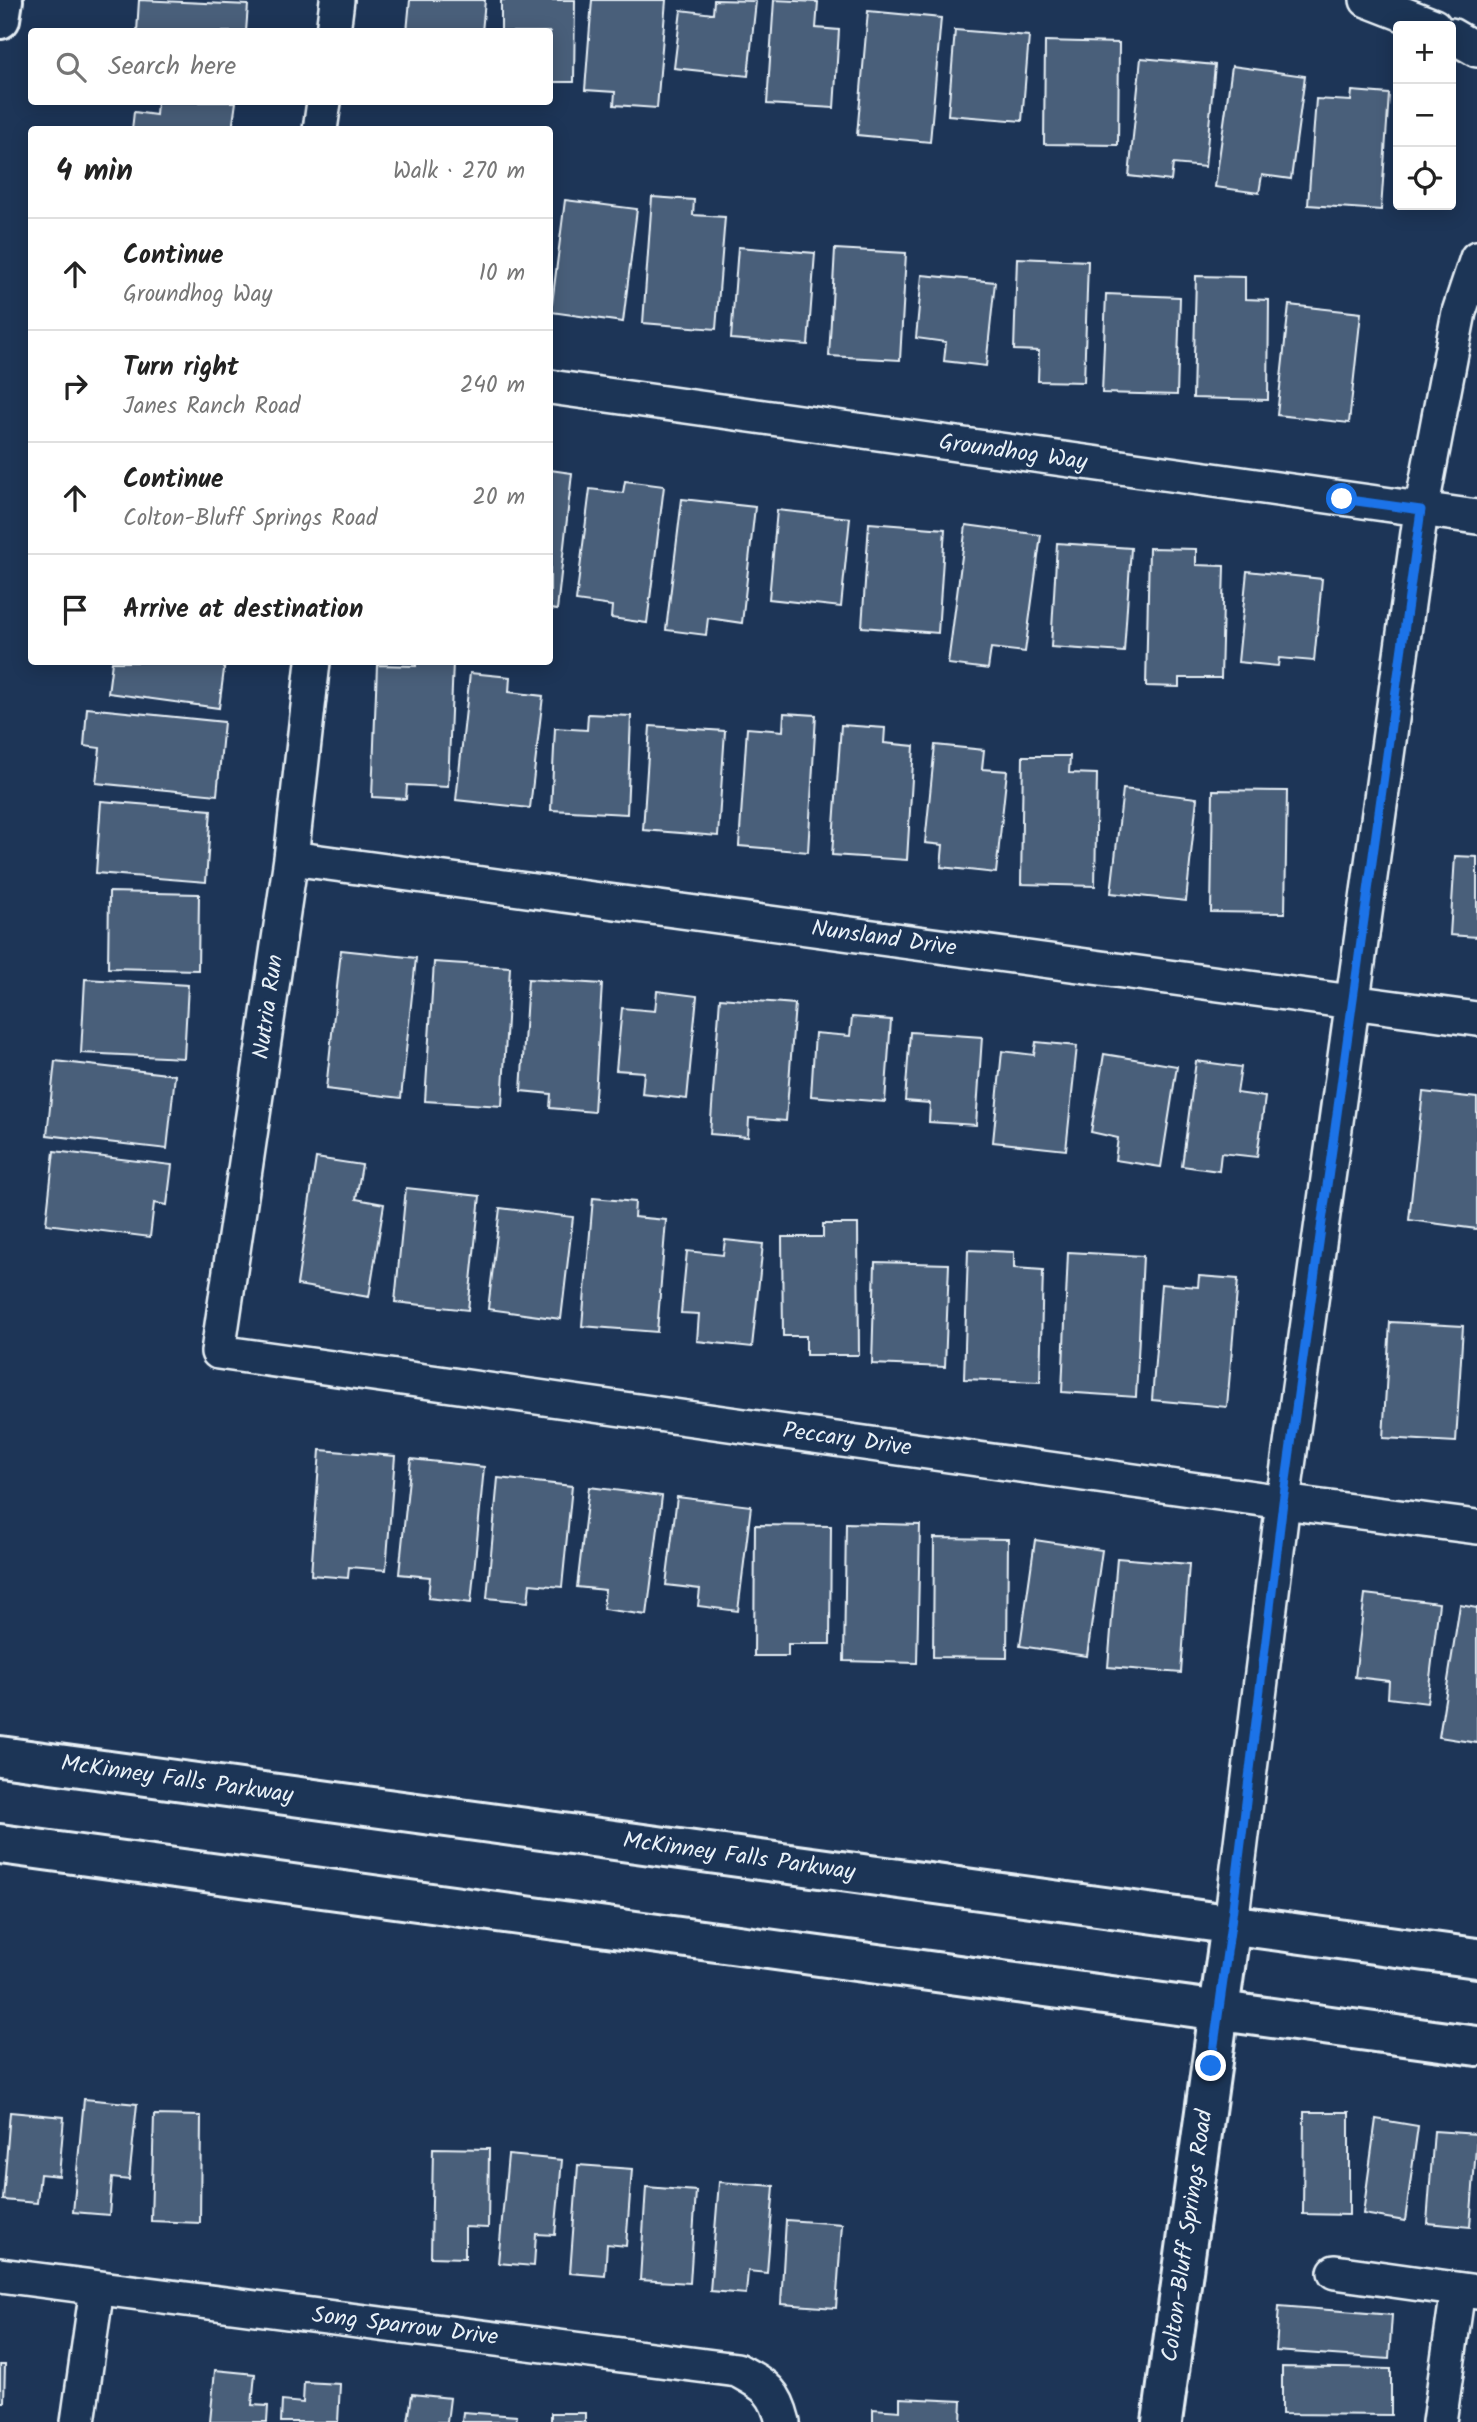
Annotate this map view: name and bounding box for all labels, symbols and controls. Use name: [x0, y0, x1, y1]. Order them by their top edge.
map controls: [1393, 21, 1456, 210]
button: +: [1393, 21, 1456, 84]
search box: [28, 28, 553, 105]
text: Search here: [108, 46, 236, 88]
icon: search: [52, 48, 90, 86]
button: −: [1393, 84, 1456, 147]
button: locate: [1393, 147, 1456, 210]
text: 4 min: [56, 148, 133, 196]
text: Walk · 270 m: [393, 154, 525, 190]
text: Continue: [123, 235, 224, 277]
icon: ahead: [56, 255, 94, 293]
text: 10 m: [479, 256, 525, 292]
text: Groundhog Way: [123, 277, 272, 313]
text: Turn right: [123, 347, 239, 389]
icon: right: [56, 367, 94, 405]
text: 240 m: [460, 368, 525, 404]
text: Janes Ranch Road: [123, 389, 301, 425]
street label: Groundhog Way: [937, 425, 1090, 481]
text: Continue: [123, 459, 224, 501]
icon: ahead: [56, 479, 94, 517]
text: 20 m: [473, 480, 525, 516]
route start: [1326, 483, 1357, 514]
text: Colton-Bluff Springs Road: [123, 501, 377, 537]
text: Arrive at destination: [123, 589, 363, 631]
icon: arrive: [56, 591, 94, 629]
street label: Nunsland Drive: [809, 911, 959, 967]
street label: Nutria Run: [244, 952, 294, 1062]
street label: Peccary Drive: [780, 1413, 914, 1467]
street label: McKinney Falls Parkway: [59, 1746, 296, 1814]
street label: McKinney Falls Parkway: [621, 1823, 858, 1891]
route end: [1195, 2050, 1226, 2081]
street label: Colton-Bluff Springs Road: [1152, 2107, 1224, 2364]
street label: Song Sparrow Drive: [310, 2298, 500, 2356]

